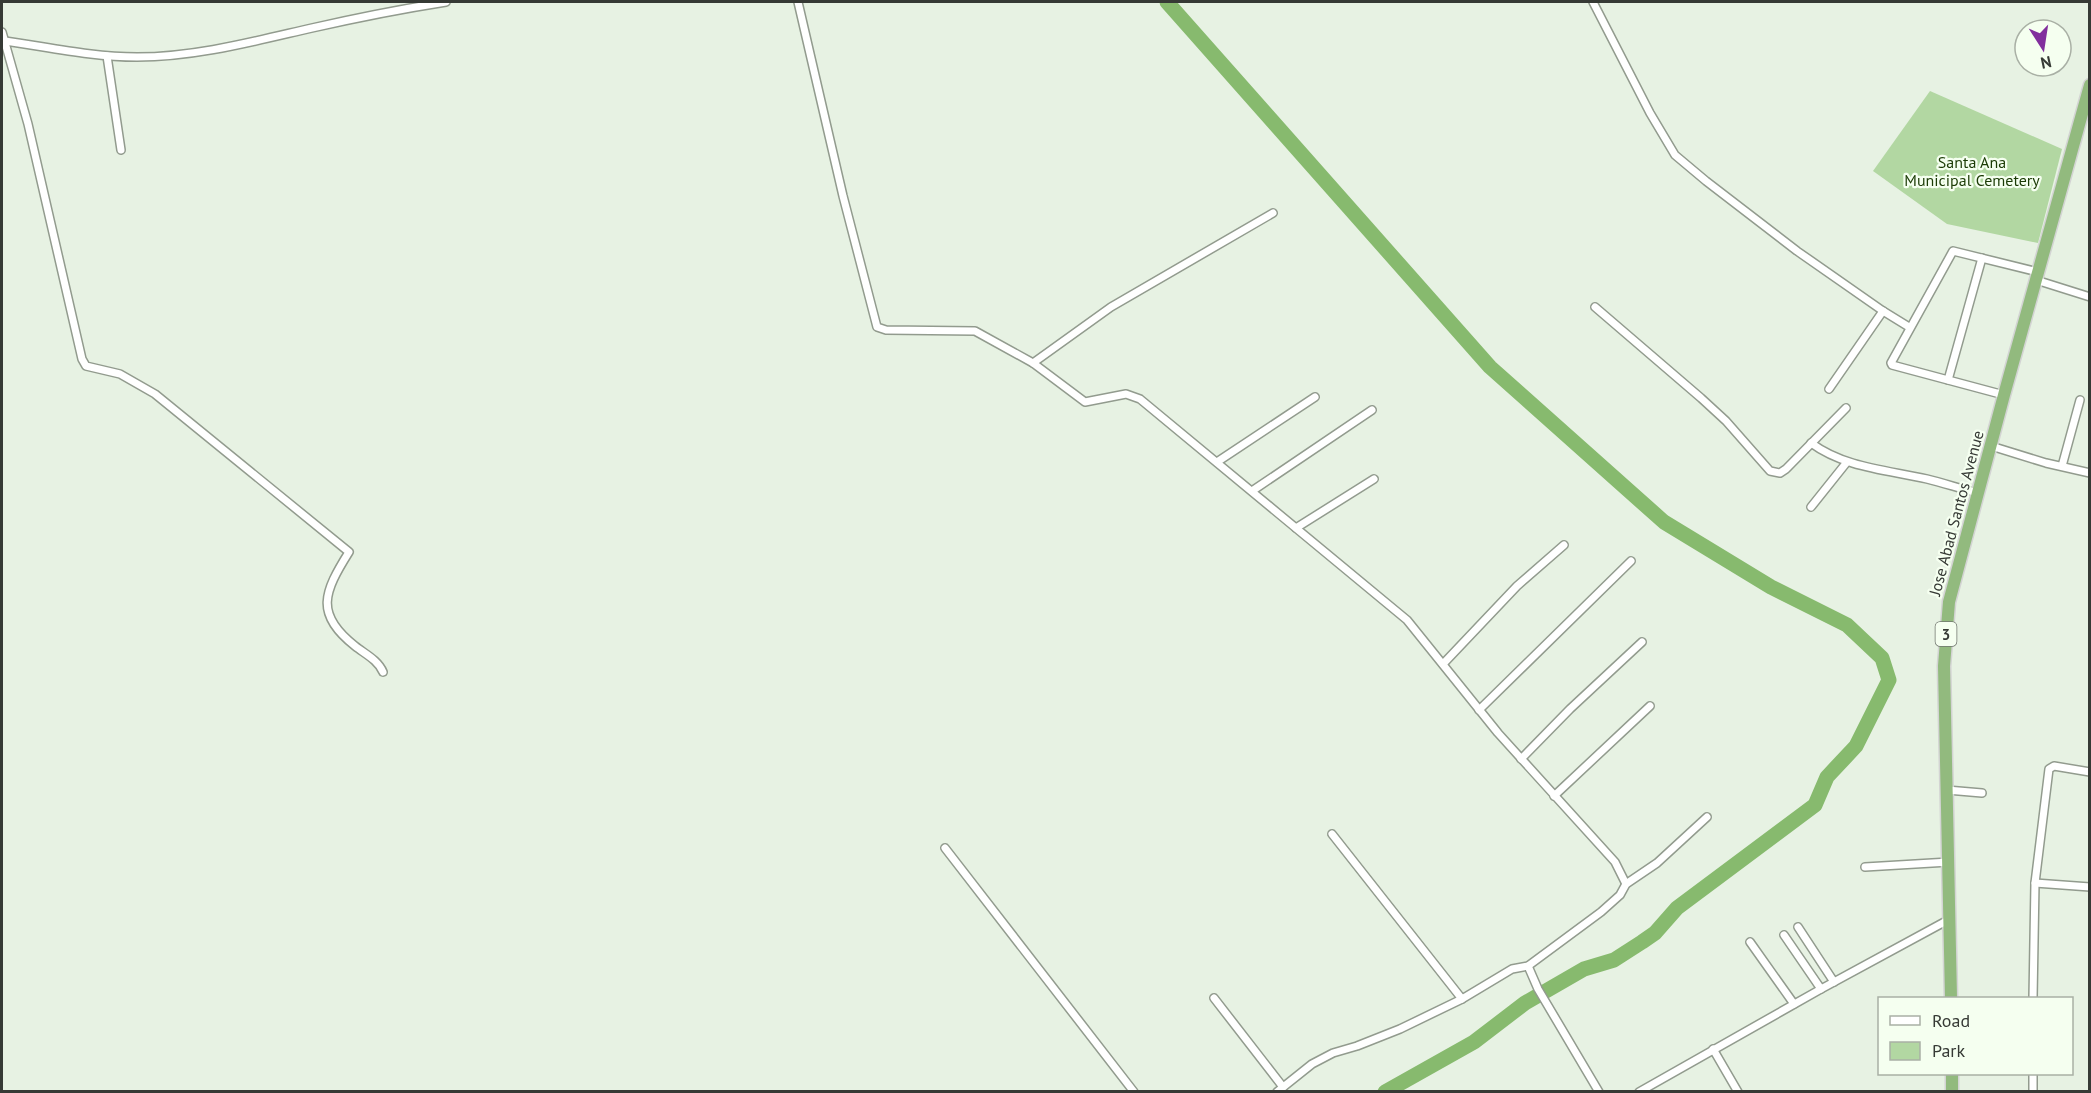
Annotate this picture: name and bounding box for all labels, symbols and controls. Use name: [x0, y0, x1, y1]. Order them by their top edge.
north arrow: [2013, 18, 2073, 78]
text: N: [2039, 52, 2053, 74]
park label: Santa Ana Municipal Cemetery: [1904, 152, 2040, 190]
street label: Jose Abad Santos Avenue: [1924, 428, 1988, 599]
road number: 3: [1936, 622, 1956, 646]
legend: [1878, 997, 2073, 1075]
text: Road: [1932, 1009, 1970, 1032]
text: Park: [1932, 1039, 1965, 1062]

